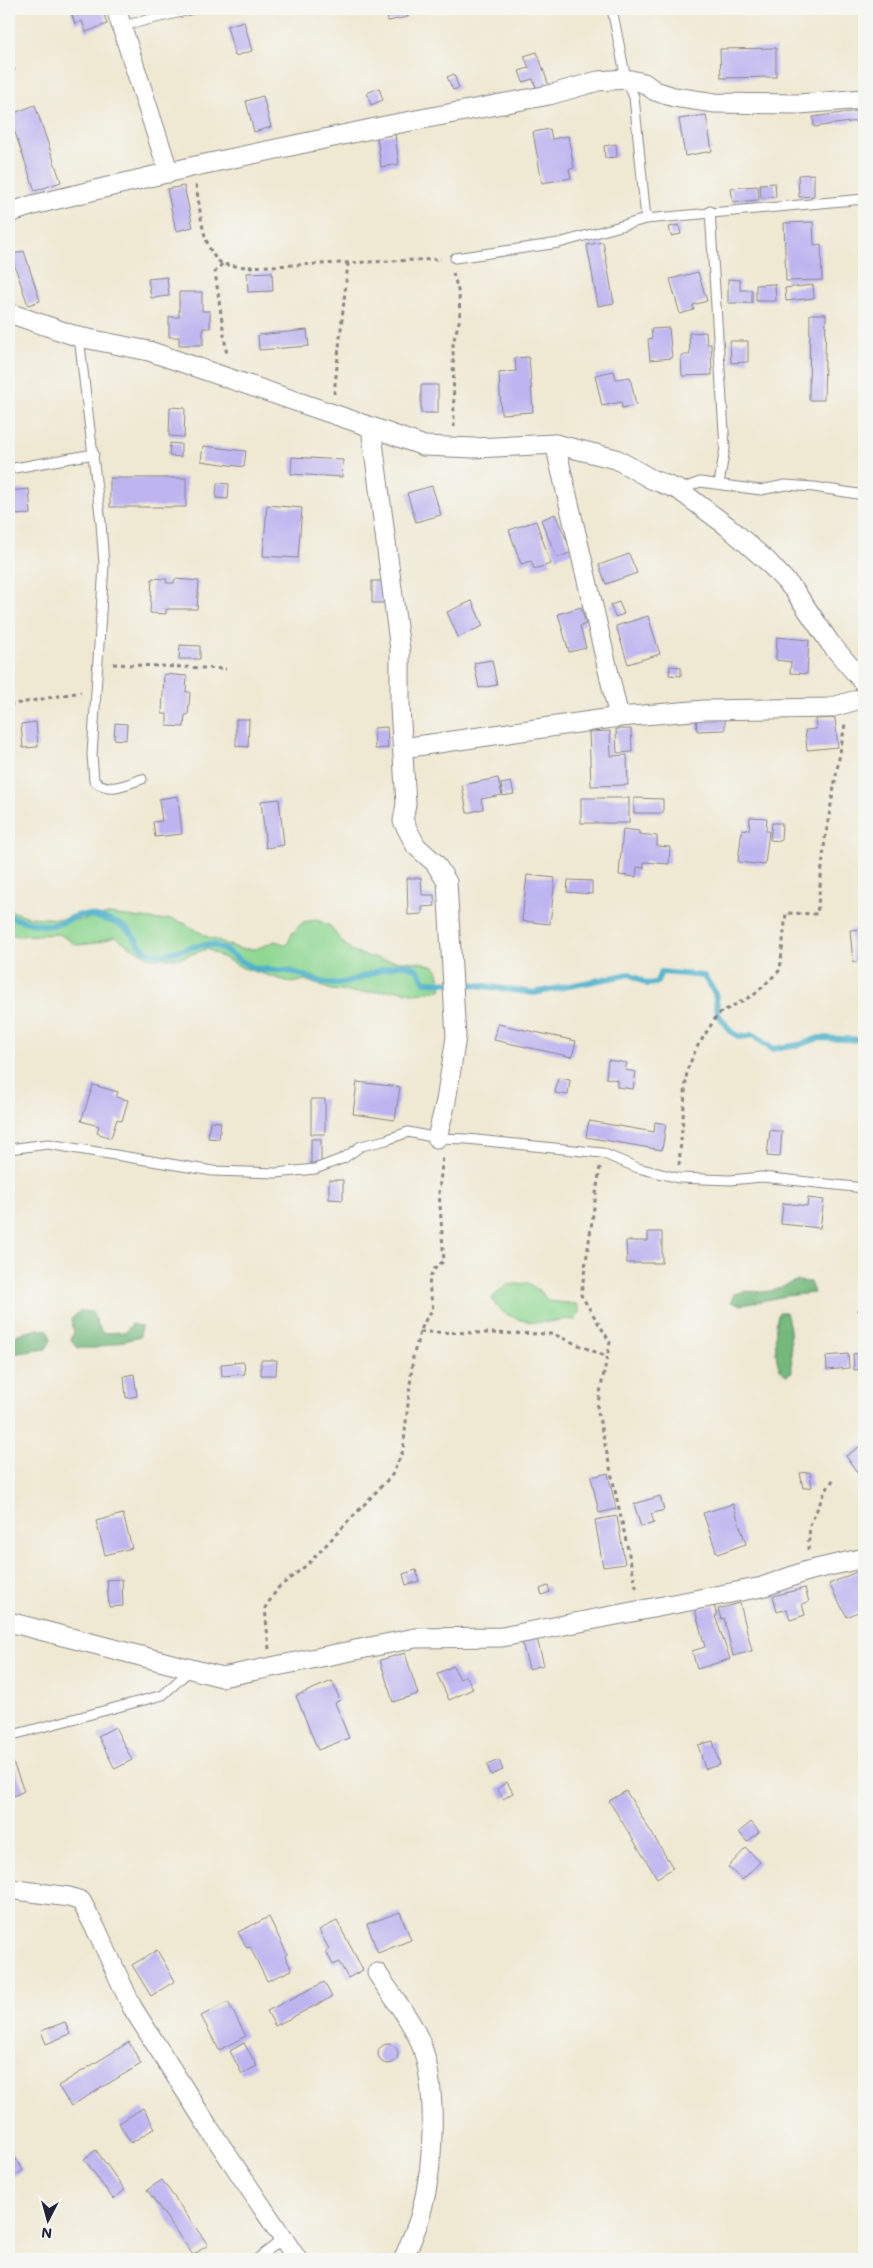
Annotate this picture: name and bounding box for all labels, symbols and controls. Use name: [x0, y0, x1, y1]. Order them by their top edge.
north arrow: [22, 2196, 72, 2246]
text: N: [40, 2223, 53, 2243]

